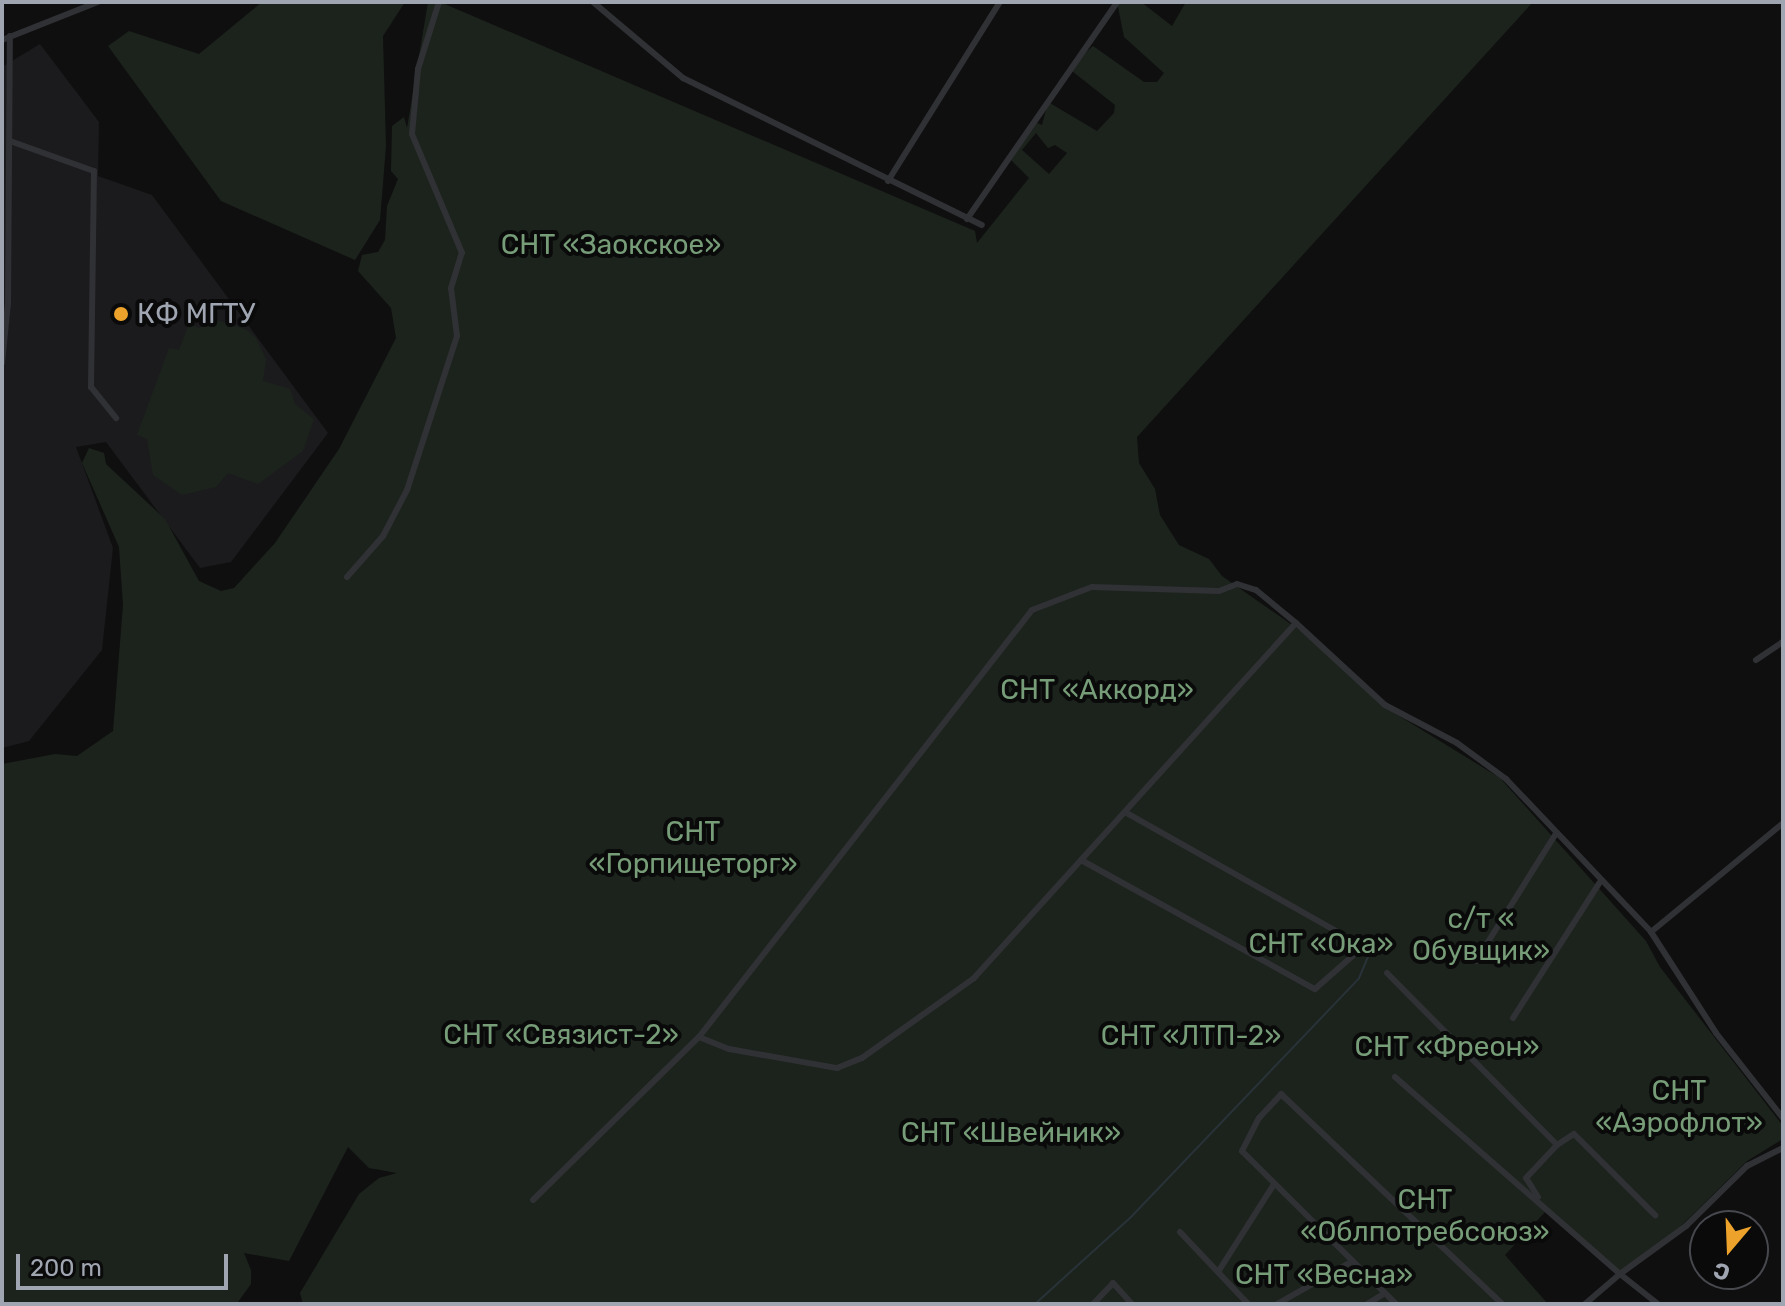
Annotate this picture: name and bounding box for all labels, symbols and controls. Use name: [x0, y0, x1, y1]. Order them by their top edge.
park label: СНТ «Заокское»: [501, 228, 721, 262]
place label: КФ МГТУ: [137, 297, 255, 331]
marker: КФ МГТУ: [112, 305, 130, 323]
park label: СНТ «Аккорд»: [1000, 673, 1194, 707]
park label: СНТ «Горпищеторг»: [588, 815, 798, 881]
park label: с/т « Обувщик»: [1412, 902, 1550, 968]
park label: СНТ «Ока»: [1248, 927, 1394, 961]
park label: СНТ «Связист-2»: [443, 1018, 679, 1052]
park label: СНТ «ЛТП-2»: [1101, 1019, 1281, 1053]
park label: СНТ «Фреон»: [1354, 1030, 1540, 1064]
park label: СНТ «Аэрофлот»: [1595, 1074, 1763, 1140]
park label: СНТ «Швейник»: [901, 1116, 1121, 1150]
park label: СНТ «Облпотребсоюз»: [1300, 1183, 1550, 1249]
north arrow: [1689, 1210, 1769, 1290]
scale bar: [20, 1238, 232, 1288]
text: 200 m: [30, 1254, 102, 1282]
text: С: [1710, 1256, 1733, 1287]
park label: СНТ «Весна»: [1235, 1258, 1413, 1292]

